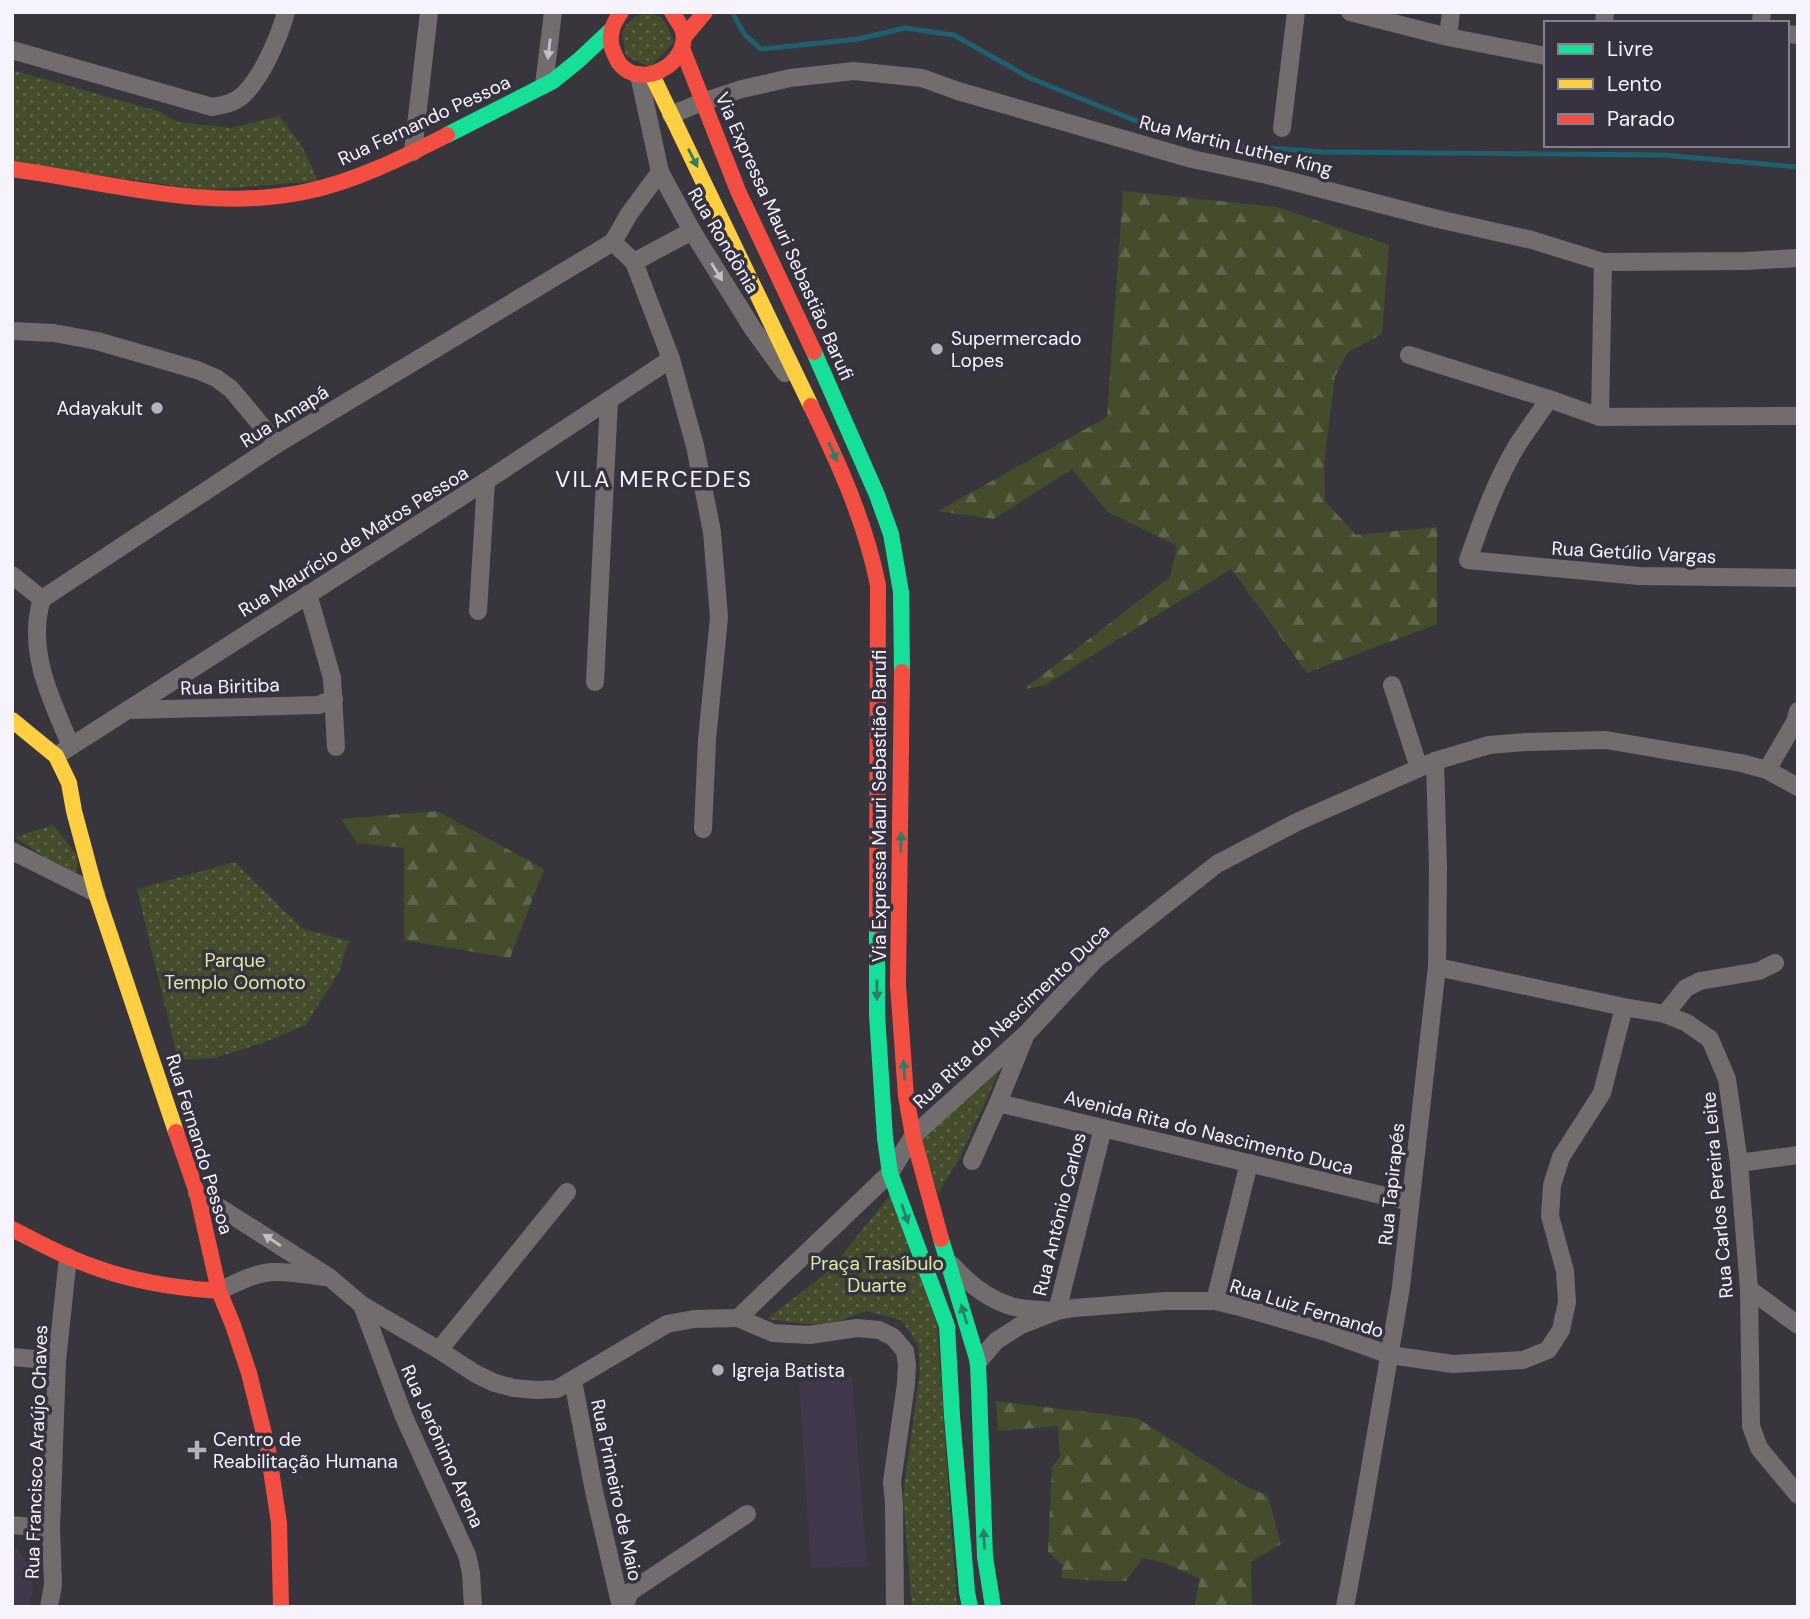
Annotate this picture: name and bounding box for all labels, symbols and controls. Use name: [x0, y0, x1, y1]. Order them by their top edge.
legend: [1544, 21, 1789, 147]
text: Livre: [1607, 35, 1654, 63]
one-way arrow: [543, 38, 554, 60]
street label: Rua Fernando Pessoa: [334, 70, 514, 171]
text: Lento: [1607, 70, 1662, 98]
street label: Via Expressa Mauri Sebastião Barufi: [710, 88, 860, 384]
text: Parado: [1607, 105, 1675, 133]
street label: Rua Martin Luther King: [1137, 109, 1335, 182]
one-way arrow: [687, 148, 698, 168]
street label: Rua Rondônia: [682, 183, 765, 298]
one-way arrow: [711, 263, 724, 282]
place label: Supermercado Lopes: [951, 326, 1081, 373]
marker: Supermercado Lopes: [929, 341, 945, 357]
street label: Rua Amapá: [235, 379, 333, 453]
place label: Adayakult: [56, 396, 143, 421]
marker: Adayakult: [149, 400, 165, 416]
one-way arrow: [827, 442, 839, 462]
street label: Rua Maurício de Matos Pessoa: [234, 460, 473, 623]
district label: VILA MERCEDES: [555, 464, 753, 494]
street label: Rua Getúlio Vargas: [1551, 536, 1717, 569]
street label: Via Expressa Mauri Sebastião Barufi: [867, 650, 892, 962]
street label: Rua Biritiba: [180, 672, 280, 701]
one-way arrow: [895, 831, 906, 853]
street label: Rua Rita do Nascimento Duca: [908, 918, 1115, 1114]
park label: Parque Templo Oomoto: [164, 948, 306, 995]
one-way arrow: [871, 979, 883, 1001]
street label: Rua Fernando Pessoa: [160, 1051, 239, 1237]
one-way arrow: [899, 1058, 910, 1080]
street label: Avenida Rita do Nascimento Duca: [1062, 1084, 1356, 1181]
street label: Rua Carlos Pereira Leite: [1696, 1091, 1739, 1299]
street label: Rua Tapirapés: [1373, 1121, 1410, 1247]
street label: Rua Antônio Carlos: [1027, 1130, 1092, 1298]
one-way arrow: [900, 1204, 911, 1225]
one-way arrow: [262, 1233, 282, 1246]
park label: Praça Trasíbulo Duarte: [810, 1251, 944, 1298]
street label: Rua Luiz Fernando: [1227, 1273, 1387, 1344]
one-way arrow: [958, 1303, 968, 1324]
street label: Rua Francisco Araújo Chaves: [20, 1324, 53, 1580]
place label: Igreja Batista: [732, 1358, 845, 1383]
street label: Rua Jerônimo Arena: [395, 1361, 490, 1532]
marker: Igreja Batista: [710, 1362, 726, 1378]
street label: Rua Primeiro de Maio: [585, 1397, 648, 1583]
place label: Centro de Reabilitação Humana: [213, 1427, 398, 1474]
marker: Centro de Reabilitação Humana: [187, 1440, 207, 1460]
one-way arrow: [979, 1528, 990, 1550]

